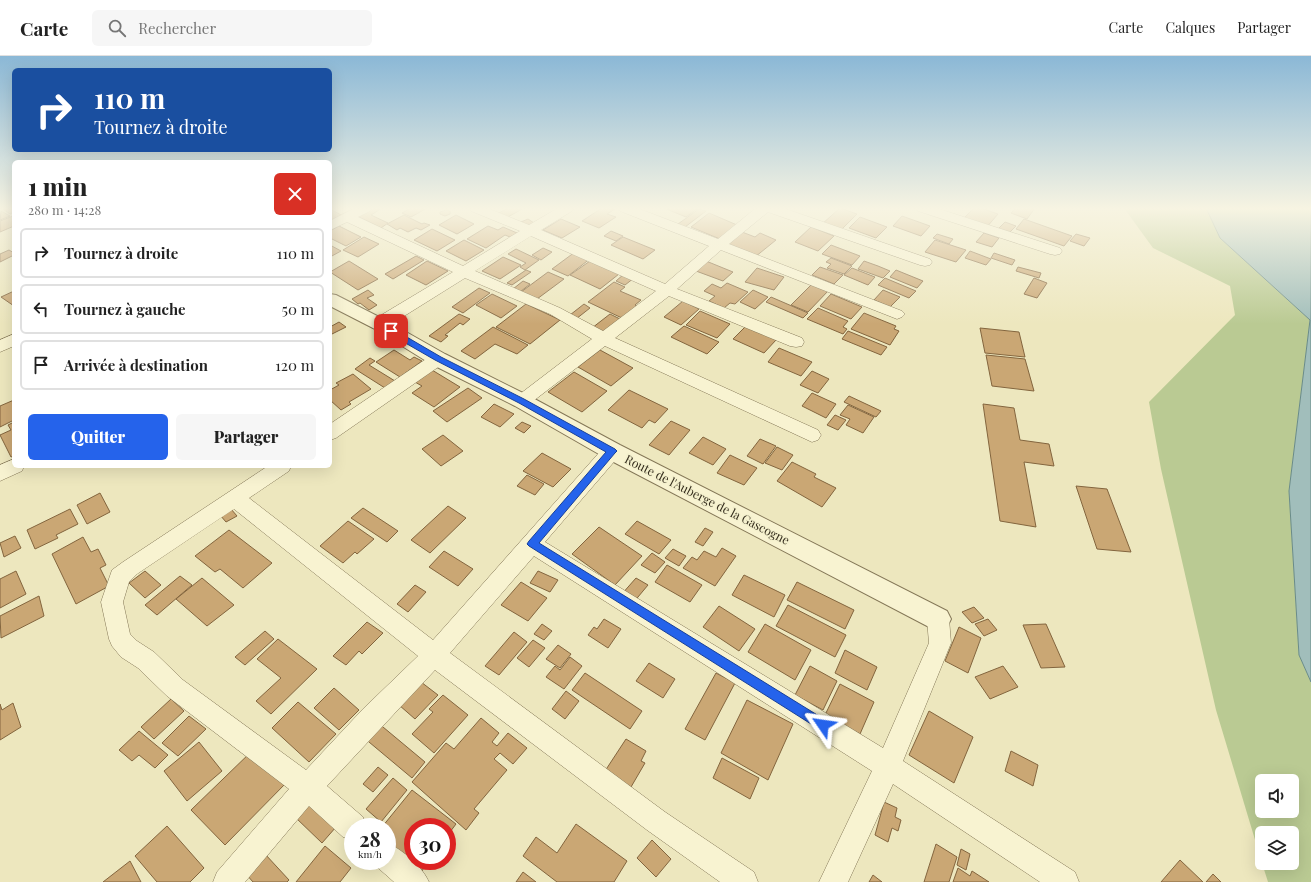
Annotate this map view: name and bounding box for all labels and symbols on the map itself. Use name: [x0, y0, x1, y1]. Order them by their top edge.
pin: [374, 314, 408, 348]
street label: Route de l'Auberge de la Gascogne: [622, 451, 792, 548]
position arrow: [802, 704, 844, 746]
speed limit sign: 30: [404, 818, 456, 870]

